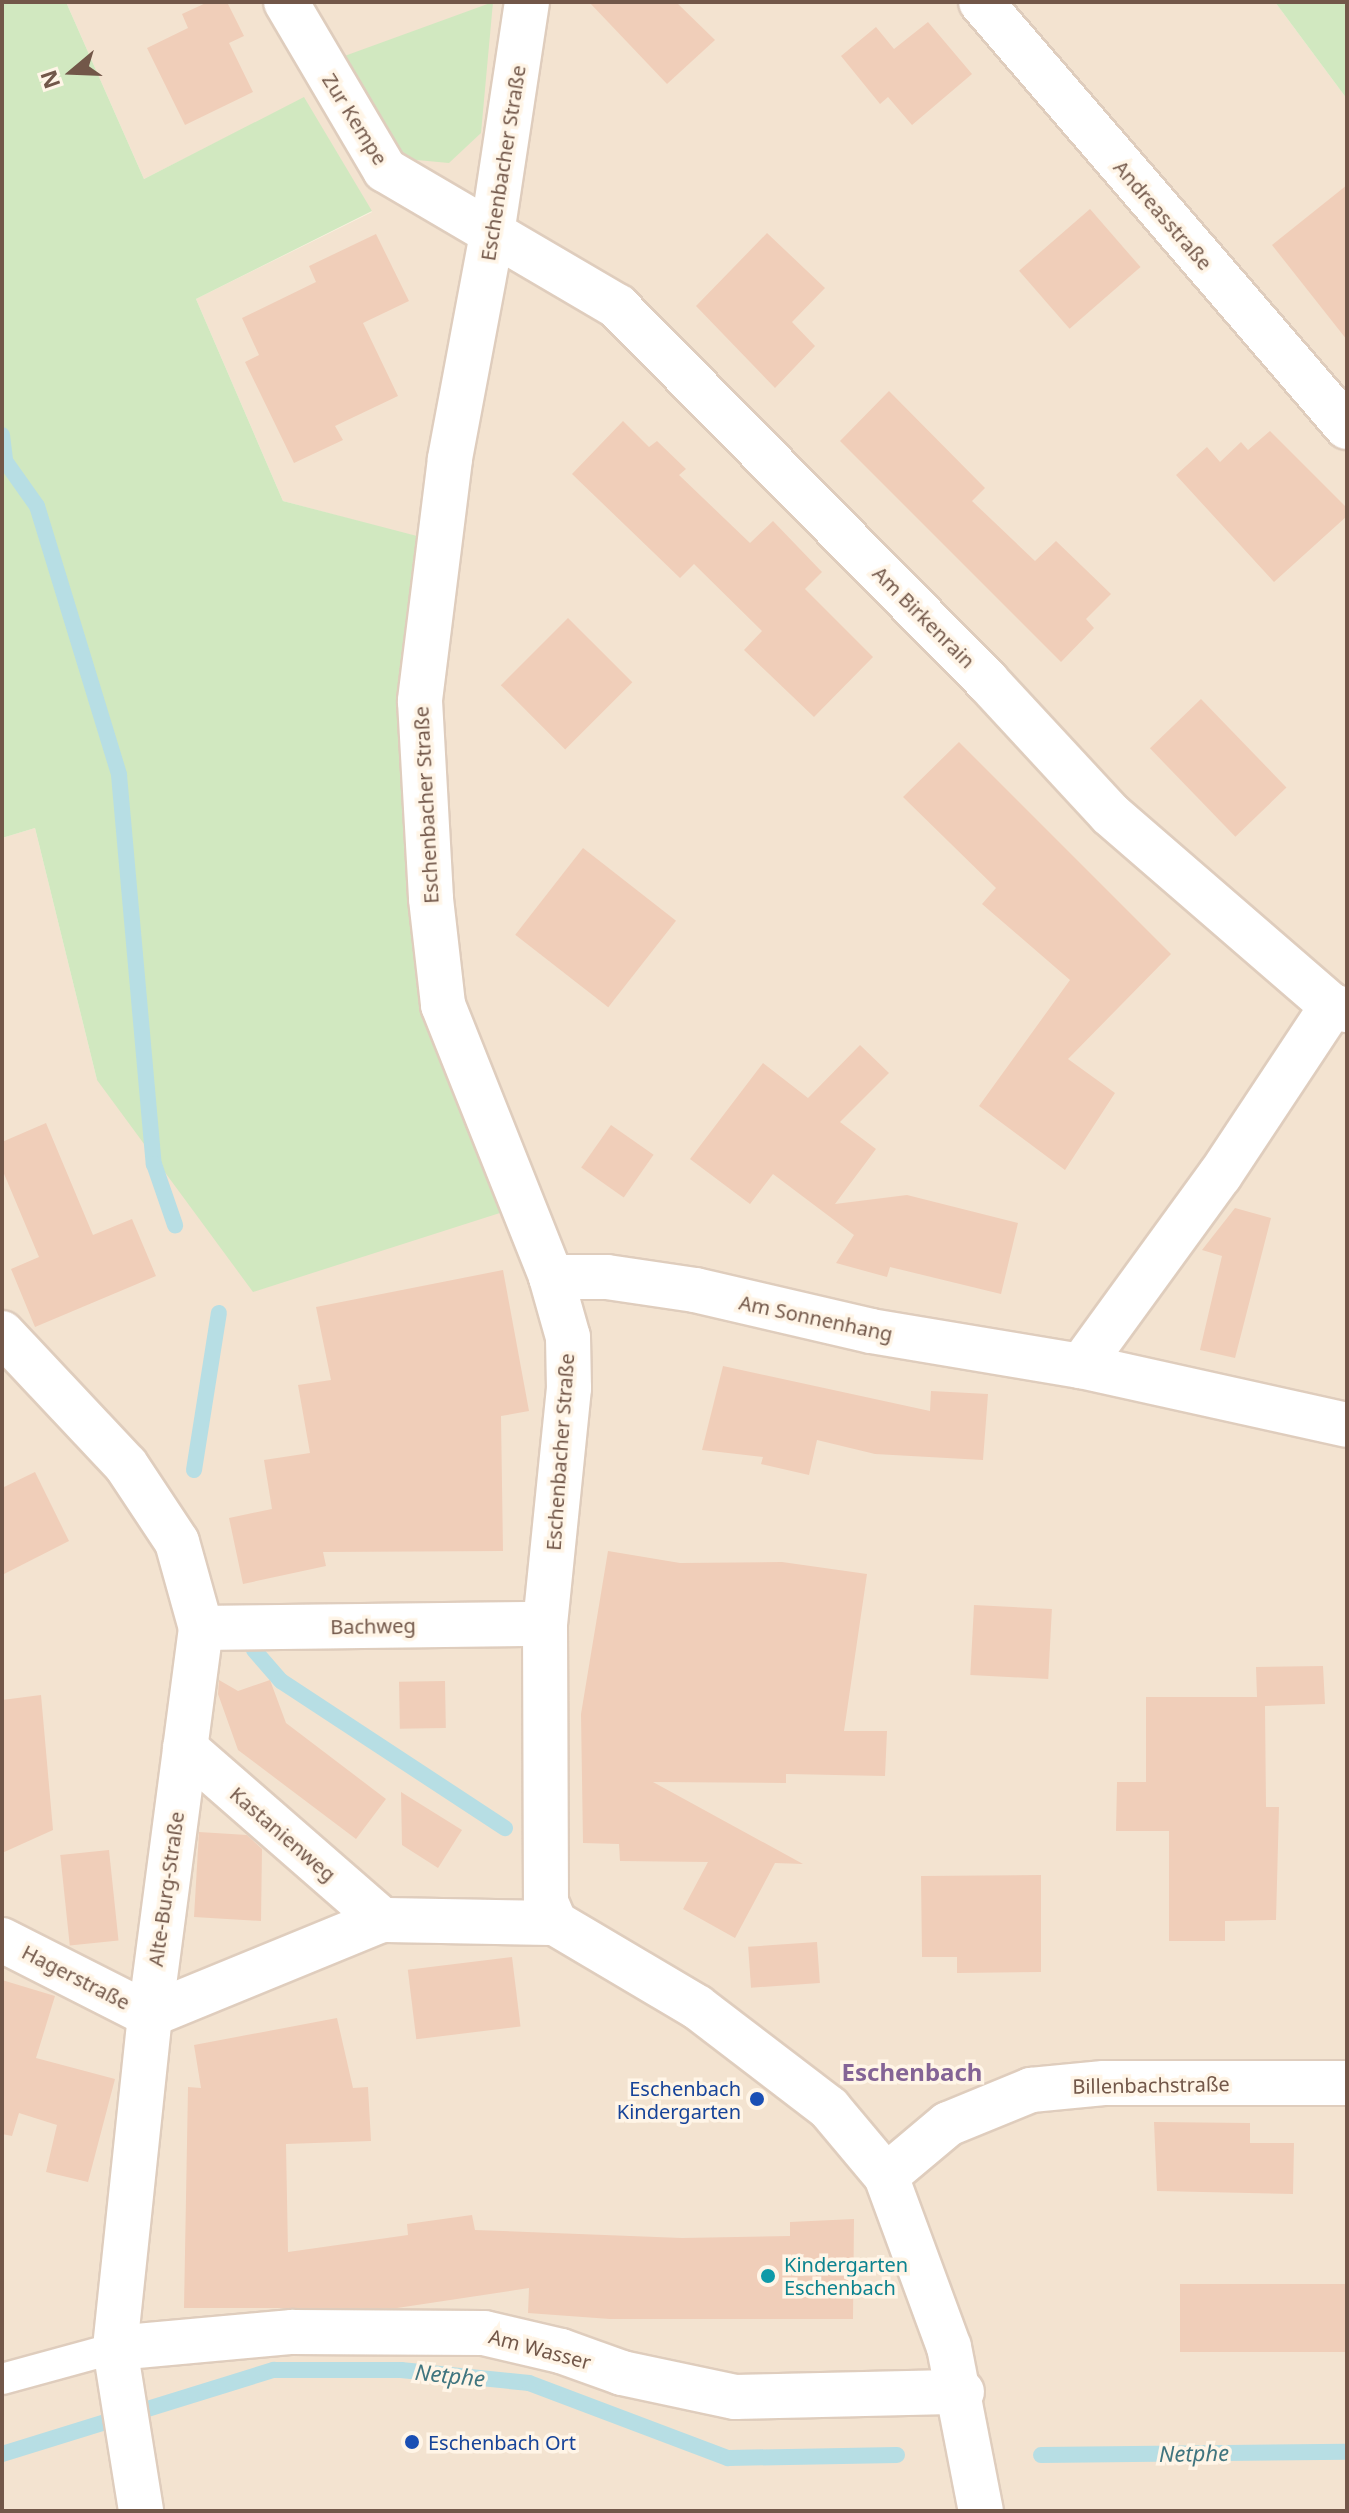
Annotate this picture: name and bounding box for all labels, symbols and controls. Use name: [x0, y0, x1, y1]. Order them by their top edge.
north arrow: [32, 32, 112, 112]
street label: Eschenbacher Straße: [476, 63, 530, 263]
text: N: [32, 66, 66, 93]
street label: Zur Kempe: [317, 69, 393, 169]
street label: Andreasstraße: [1109, 155, 1217, 275]
street label: Am Birkenrain: [868, 561, 980, 673]
street label: Eschenbacher Straße: [409, 706, 443, 904]
street label: Am Sonnenhang: [737, 1290, 895, 1346]
street label: Eschenbacher Straße: [541, 1353, 579, 1551]
street label: Bachweg: [330, 1613, 416, 1639]
street label: Kastanienweg: [225, 1782, 341, 1886]
street label: Alte-Burg-Straße: [143, 1810, 189, 1968]
street label: Hagerstraße: [18, 1940, 134, 2014]
district label: Eschenbach: [842, 2058, 982, 2086]
street label: Billenbachstraße: [1072, 2072, 1230, 2098]
place label: Eschenbach Kindergarten: [617, 2076, 741, 2123]
marker: Eschenbach Kindergarten: [748, 2090, 766, 2108]
place label: Kindergarten Eschenbach: [784, 2252, 908, 2299]
marker: Kindergarten Eschenbach: [759, 2267, 777, 2285]
street label: Am Wasser: [486, 2324, 594, 2374]
water label: Netphe: [414, 2358, 486, 2392]
place label: Eschenbach Ort: [428, 2430, 576, 2454]
marker: Eschenbach Ort: [403, 2433, 421, 2451]
water label: Netphe: [1159, 2439, 1229, 2467]

